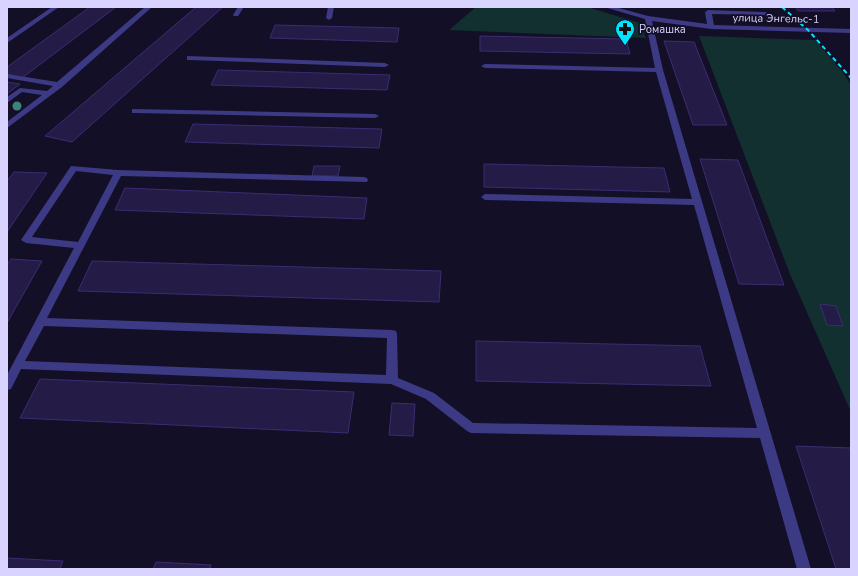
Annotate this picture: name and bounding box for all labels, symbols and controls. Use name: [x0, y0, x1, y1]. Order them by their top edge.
street label: улица Энгельс-1: [732, 10, 820, 27]
pharmacy icon: Ромашка: [614, 18, 636, 46]
place label: Ромашка: [639, 22, 686, 37]

